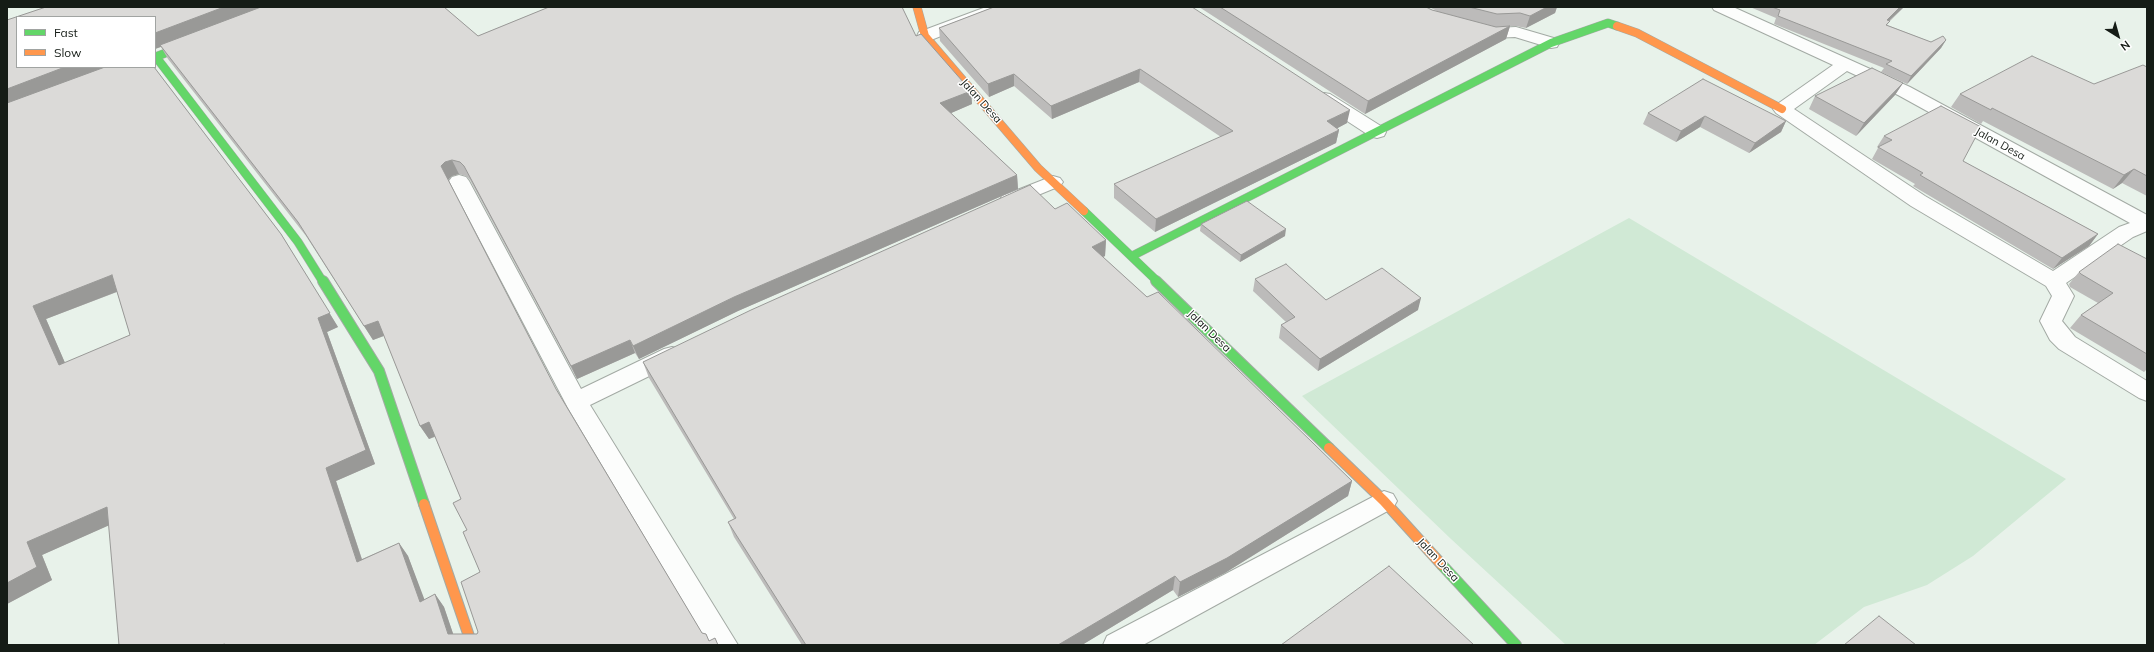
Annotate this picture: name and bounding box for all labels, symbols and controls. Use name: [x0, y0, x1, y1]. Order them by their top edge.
legend: [16, 16, 156, 68]
north arrow: [2098, 16, 2138, 56]
text: Fast: [54, 25, 78, 40]
text: N: [2118, 37, 2133, 54]
text: Slow: [54, 45, 82, 60]
street label: Jalan Desa: [958, 76, 1004, 126]
street label: Jalan Desa: [1973, 125, 2027, 163]
street label: Jalan Desa: [1185, 307, 1233, 355]
street label: Jalan Desa: [1414, 535, 1462, 585]

